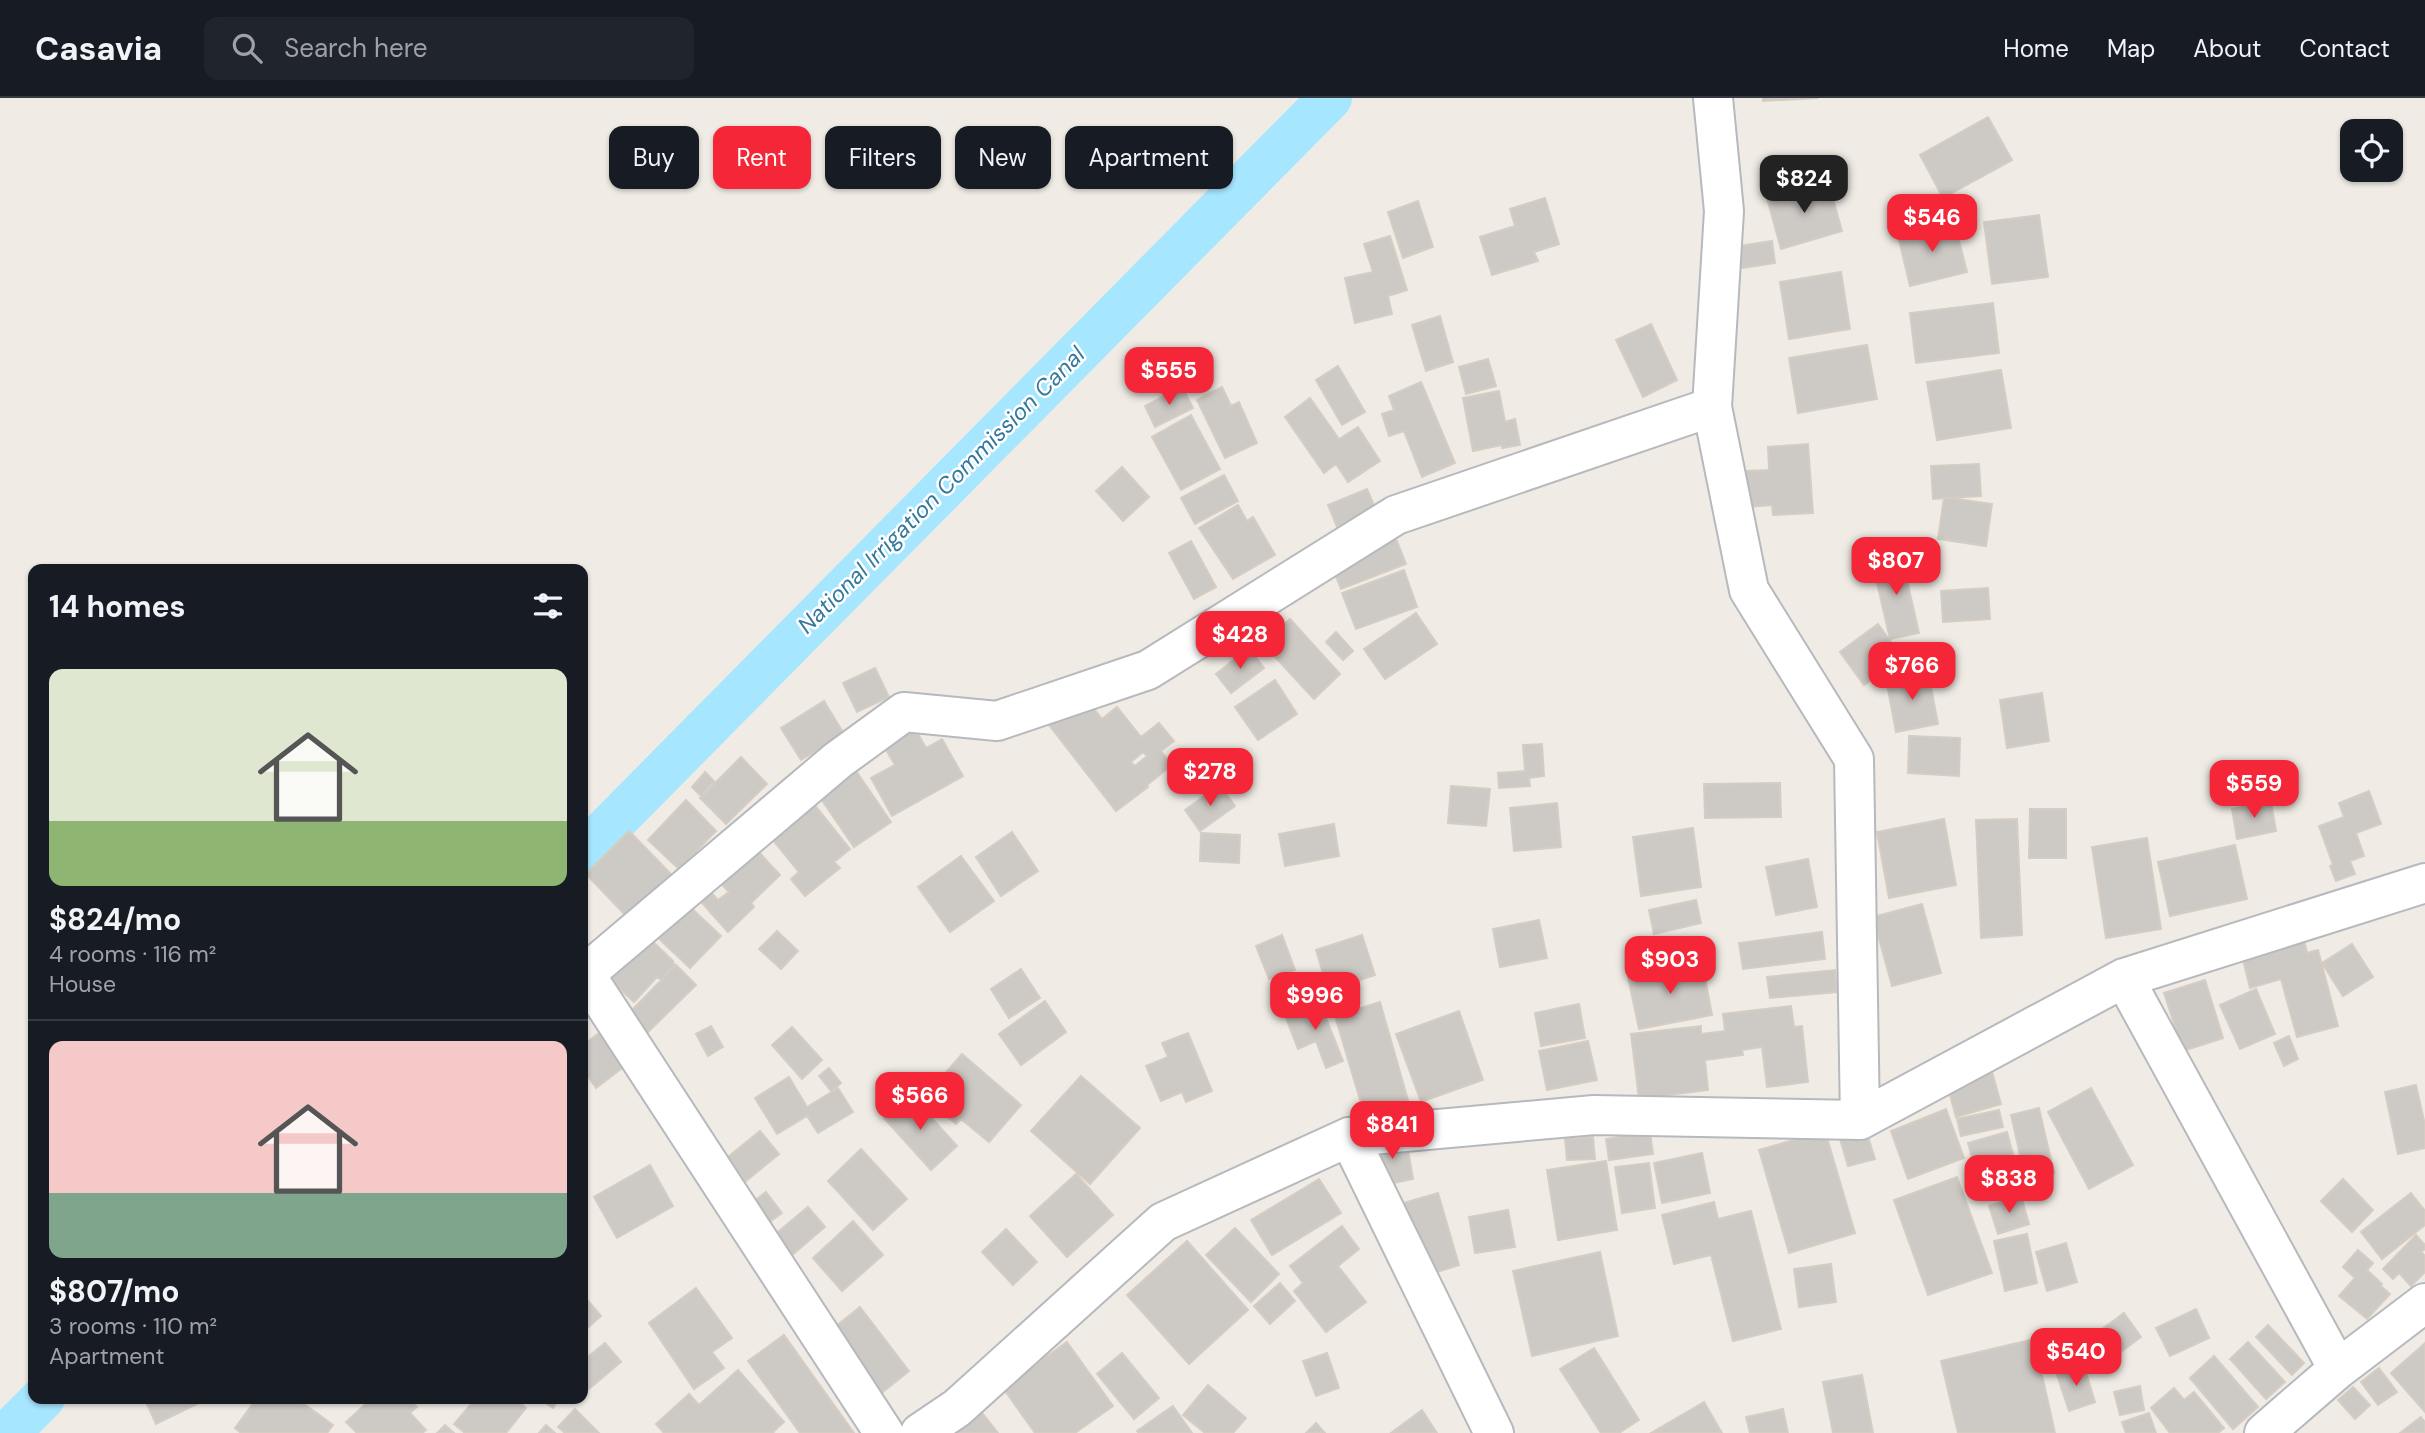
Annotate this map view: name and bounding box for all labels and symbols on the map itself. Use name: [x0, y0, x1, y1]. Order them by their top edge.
pin: $824: [1763, 156, 1845, 215]
pin: $546: [1891, 194, 1973, 254]
water label: National Irrigation Commission Canal: [791, 339, 1092, 640]
pin: $555: [1128, 348, 1210, 407]
pin: $807: [1855, 538, 1937, 597]
pin: $428: [1199, 612, 1281, 671]
pin: $766: [1871, 642, 1953, 702]
pin: $278: [1169, 748, 1251, 808]
pin: $559: [2213, 760, 2295, 820]
pin: $903: [1629, 936, 1711, 996]
pin: $996: [1274, 972, 1356, 1032]
pin: $566: [879, 1072, 961, 1132]
pin: $841: [1351, 1102, 1433, 1161]
pin: $838: [1968, 1156, 2050, 1215]
pin: $540: [2035, 1328, 2117, 1388]

